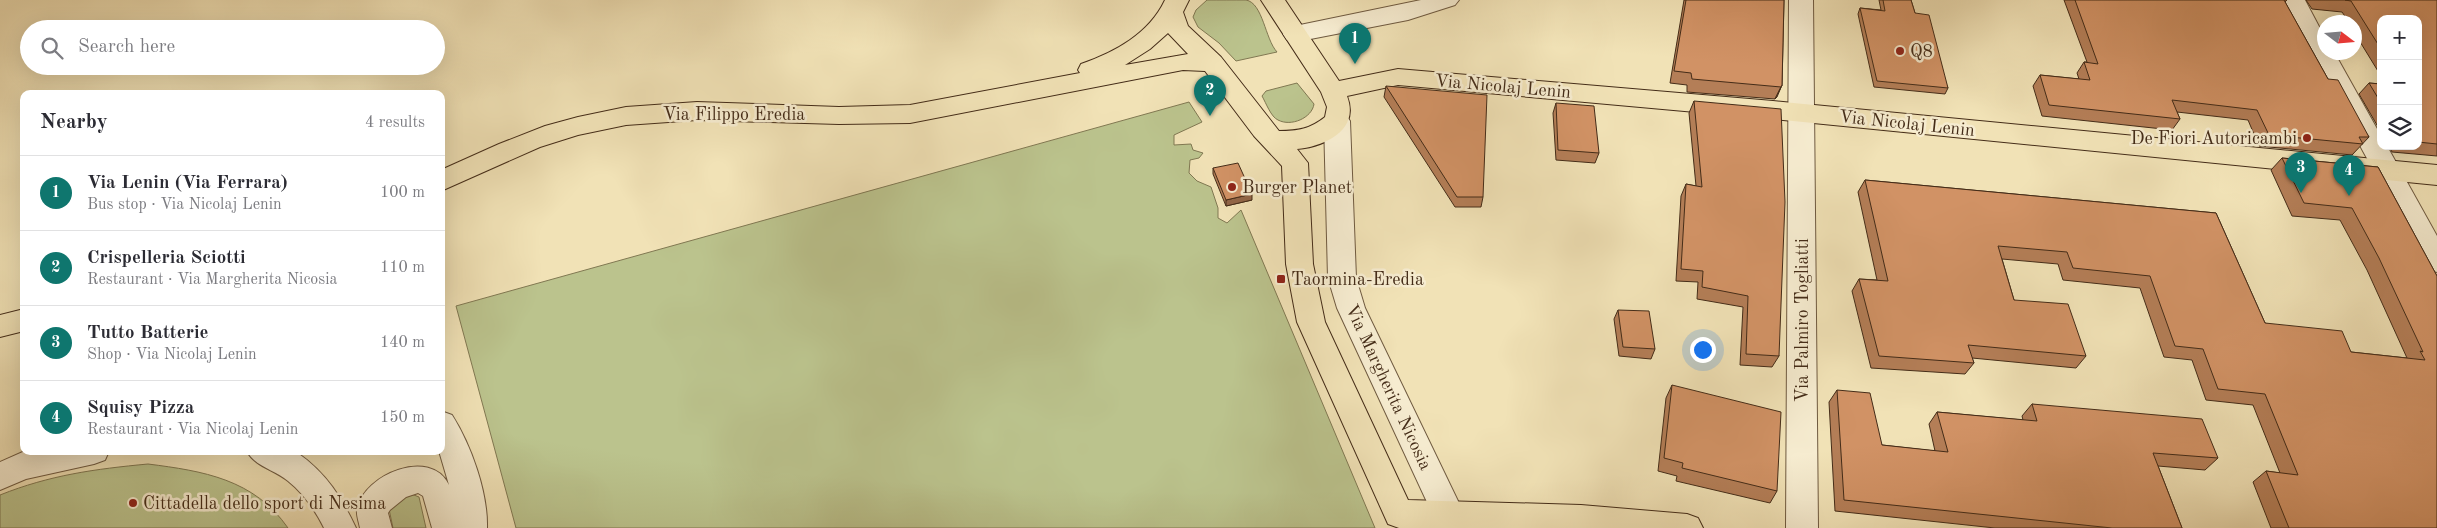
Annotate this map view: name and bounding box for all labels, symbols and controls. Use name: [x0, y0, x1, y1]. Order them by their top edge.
north arrow: [2317, 15, 2362, 60]
map controls: [2377, 15, 2422, 150]
button: +: [2377, 15, 2422, 60]
search box: [20, 20, 445, 75]
pin: 1: [1339, 23, 1371, 64]
icon: search: [38, 34, 66, 62]
text: Search here: [78, 38, 175, 57]
place label: Q8: [1910, 43, 1933, 61]
marker: Q8: [1894, 45, 1906, 57]
button: −: [2377, 60, 2422, 105]
street label: Via Nicolaj Lenin: [1434, 72, 1572, 102]
pin: 2: [1194, 75, 1226, 116]
button: layers: [2377, 105, 2422, 150]
street label: Via Filippo Eredia: [663, 106, 805, 124]
street label: Via Nicolaj Lenin: [1838, 108, 1976, 140]
text: Nearby: [40, 112, 108, 133]
text: 4 results: [365, 115, 425, 131]
place label: De Fiori Autoricambi: [2130, 130, 2297, 148]
marker: De Fiori Autoricambi: [2301, 132, 2313, 144]
pin: 3: [2285, 152, 2317, 193]
pin: 4: [2333, 155, 2365, 196]
text: Via Lenin (Via Ferrara): [87, 174, 288, 193]
place label: Burger Planet: [1242, 179, 1352, 197]
marker: Burger Planet: [1226, 181, 1238, 193]
text: 1: [51, 185, 61, 201]
text: 100 m: [380, 185, 425, 201]
text: Bus stop · Via Nicolaj Lenin: [87, 197, 282, 213]
street label: Via Palmiro Togliatti: [1794, 238, 1812, 402]
text: Crispelleria Sciotti: [87, 249, 246, 268]
text: 2: [51, 260, 61, 276]
text: 110 m: [380, 260, 425, 276]
place label: Taormina-Eredia: [1291, 271, 1424, 289]
text: Restaurant · Via Margherita Nicosia: [87, 272, 337, 288]
marker: Taormina-Eredia: [1275, 273, 1287, 285]
street label: Via Margherita Nicosia: [1342, 302, 1434, 473]
text: Tutto Batterie: [87, 324, 209, 343]
text: 3: [51, 335, 61, 351]
text: 140 m: [380, 335, 425, 351]
your location: [1690, 337, 1716, 363]
text: Shop · Via Nicolaj Lenin: [87, 347, 257, 363]
text: Squisy Pizza: [87, 399, 194, 418]
text: 4: [51, 410, 61, 426]
text: 150 m: [380, 410, 425, 426]
text: Restaurant · Via Nicolaj Lenin: [87, 422, 298, 438]
place label: Cittadella dello sport di Nesima: [143, 495, 386, 513]
marker: Cittadella dello sport di Nesima: [127, 497, 139, 509]

